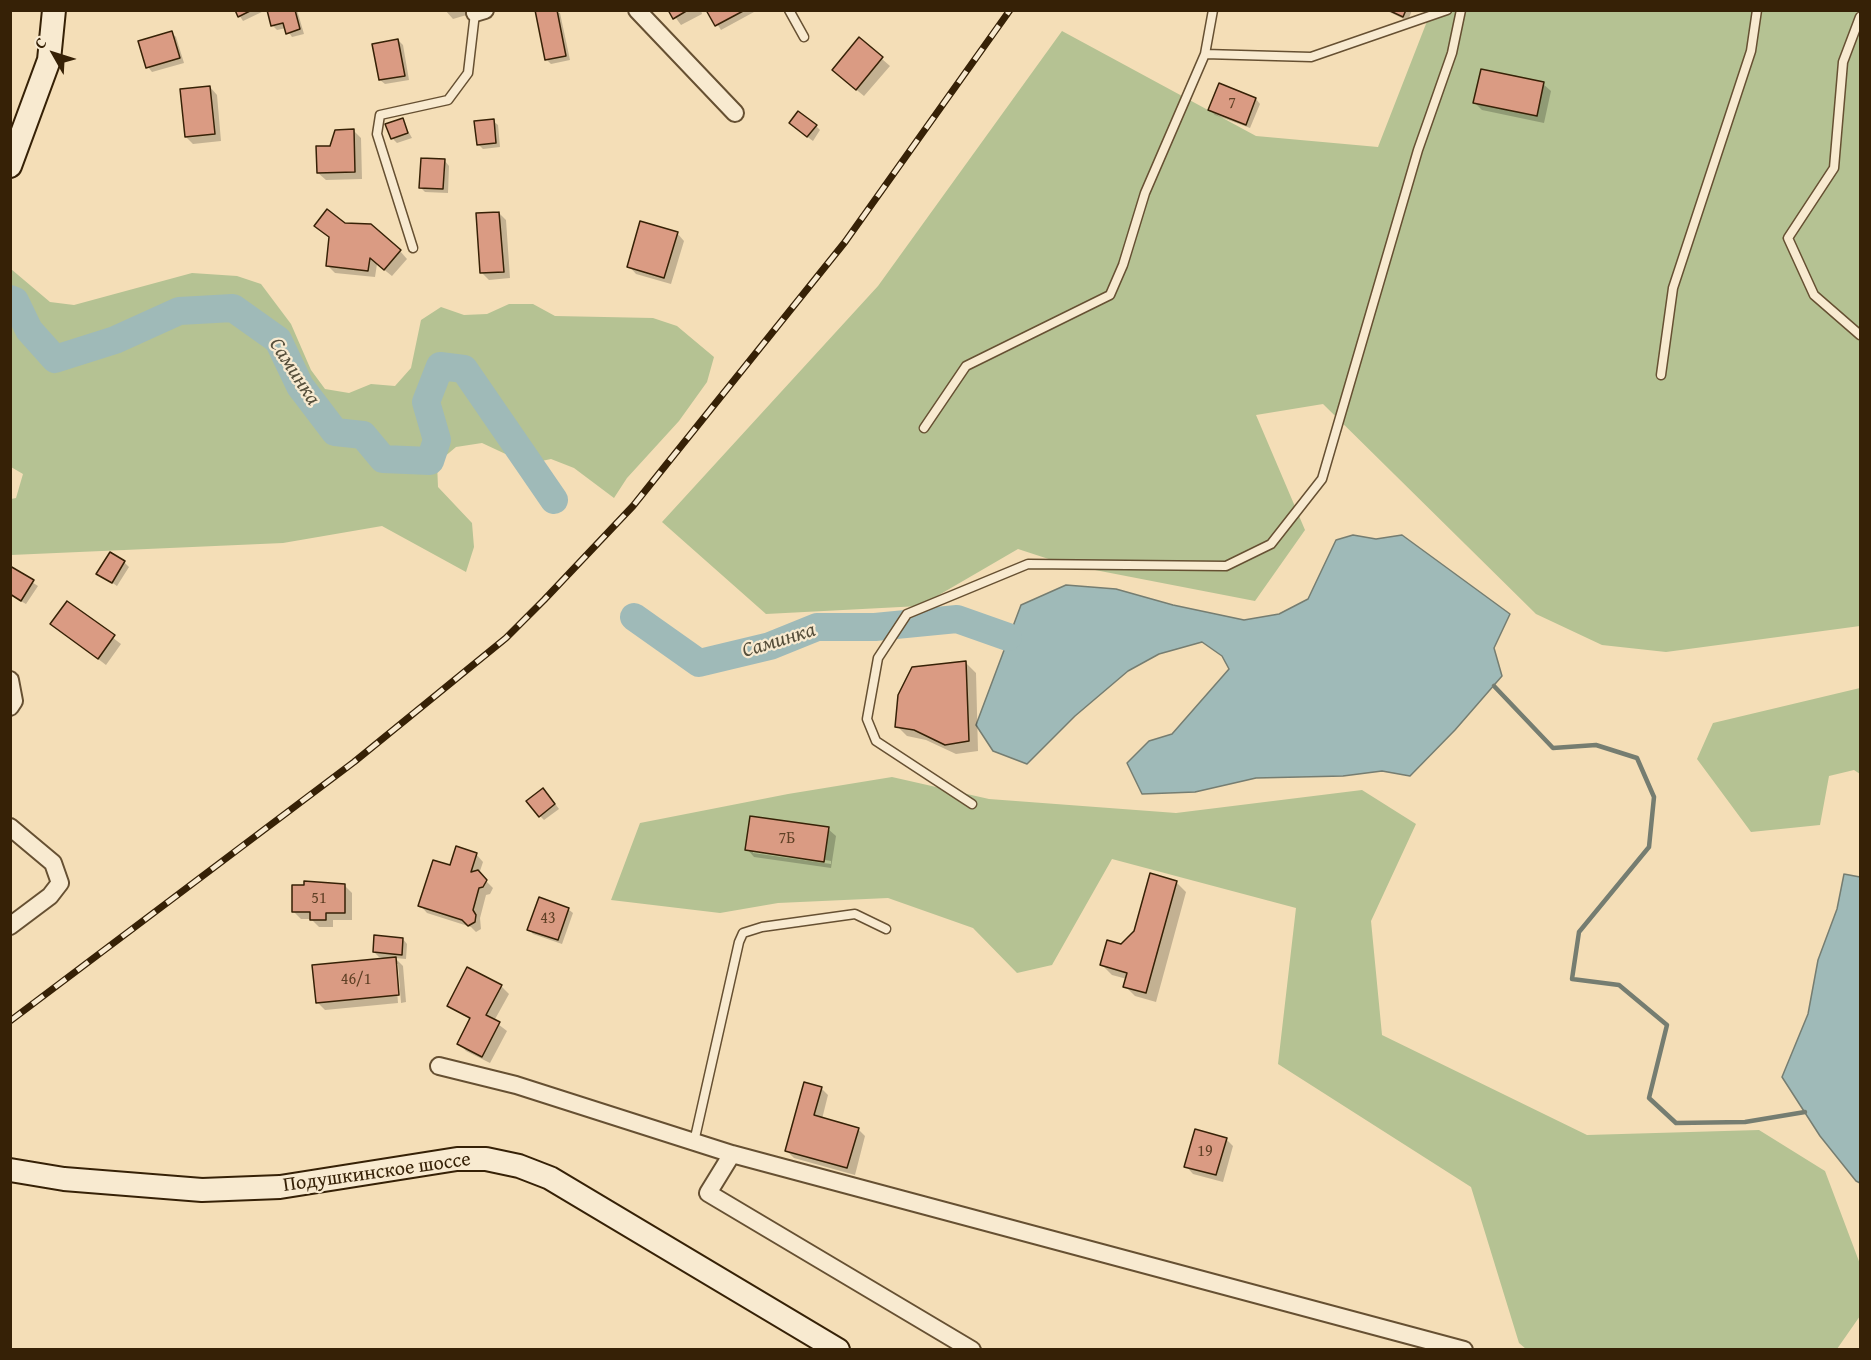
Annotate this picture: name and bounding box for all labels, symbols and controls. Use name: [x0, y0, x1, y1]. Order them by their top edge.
north arrow: [24, 24, 84, 84]
text: С: [28, 32, 52, 54]
house number: 7: [1228, 94, 1236, 114]
water label: Саминка: [263, 334, 325, 410]
water label: Саминка: [739, 618, 819, 664]
house number: 7Б: [779, 829, 795, 849]
house number: 51: [311, 889, 327, 909]
house number: 43: [540, 909, 556, 929]
house number: 46/1: [341, 970, 371, 990]
house number: 19: [1197, 1142, 1213, 1162]
street label: Подушкинское шоссе: [282, 1148, 472, 1198]

